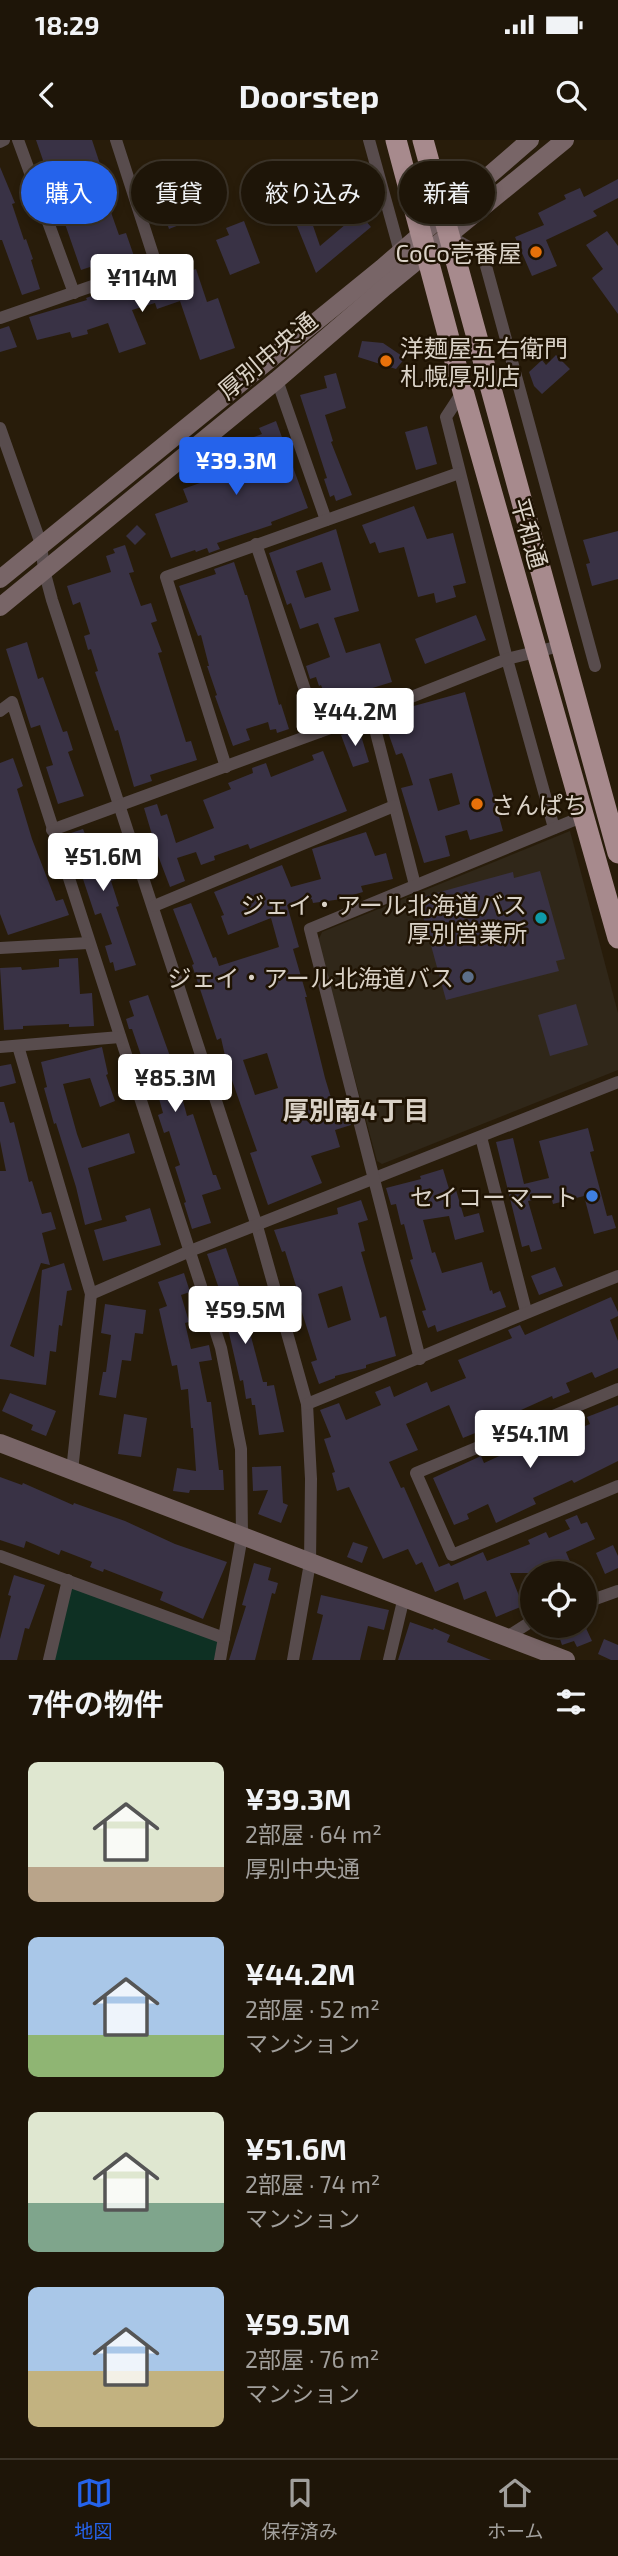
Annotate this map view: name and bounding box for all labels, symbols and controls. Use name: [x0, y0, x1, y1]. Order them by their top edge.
text: 18:29: [35, 9, 100, 40]
icon: back: [28, 76, 66, 114]
text: Doorstep: [239, 76, 379, 114]
icon: search: [552, 76, 590, 114]
chip: 購入: [21, 161, 117, 224]
chip: 賃貸: [131, 161, 227, 224]
chip: 絞り込み: [241, 161, 385, 224]
chip: 新着: [399, 161, 495, 224]
place label: CoCo壱番屋: [395, 238, 522, 267]
marker: CoCo壱番屋: [528, 244, 544, 260]
pin: ¥114M: [93, 254, 191, 314]
text: ¥114M: [107, 263, 177, 291]
street label: 厚別中央通: [212, 305, 322, 405]
place label: 洋麺屋五右衛門 札幌厚別店: [400, 333, 568, 390]
marker: 洋麺屋五右衛門 札幌厚別店: [378, 353, 394, 369]
pin: ¥39.3M: [179, 438, 293, 497]
text: ¥39.3M: [195, 446, 277, 474]
street label: 平和通: [506, 494, 554, 572]
pin: ¥44.2M: [298, 688, 412, 748]
text: ¥44.2M: [313, 697, 397, 725]
place label: さんぱち: [491, 790, 587, 819]
marker: さんぱち: [469, 796, 485, 812]
pin: ¥51.6M: [46, 834, 160, 893]
text: ¥51.6M: [64, 842, 142, 870]
place label: ジェイ・アール北海道バス 厚別営業所: [240, 890, 527, 947]
marker: ジェイ・アール北海道バス 厚別営業所: [533, 910, 549, 926]
place label: ジェイ・アール北海道バス: [167, 963, 454, 992]
marker: ジェイ・アール北海道バス: [460, 969, 476, 985]
pin: ¥85.3M: [118, 1054, 232, 1114]
text: ¥85.3M: [134, 1063, 216, 1091]
district label: 厚別南4丁目: [283, 1094, 429, 1125]
place label: セイコーマート: [410, 1182, 578, 1211]
marker: セイコーマート: [584, 1188, 600, 1204]
pin: ¥59.5M: [188, 1286, 302, 1346]
text: ¥59.5M: [205, 1295, 285, 1323]
pin: ¥54.1M: [473, 1410, 587, 1470]
text: ¥54.1M: [491, 1419, 569, 1447]
map controls: [520, 1561, 597, 1638]
button: locate: [520, 1561, 597, 1638]
icon: filters: [552, 1683, 590, 1721]
text: 7件の物件: [28, 1685, 164, 1721]
text: ¥39.3M: [245, 1780, 351, 1816]
icon: home: [84, 1790, 168, 1874]
text: 2部屋 · 64 m²: [245, 1820, 382, 1848]
text: 厚別中央通: [245, 1854, 360, 1882]
text: ¥44.2M: [245, 1955, 355, 1991]
icon: home: [84, 1965, 168, 2049]
text: 2部屋 · 52 m²: [245, 1995, 380, 2023]
text: マンション: [245, 2029, 360, 2057]
text: ¥51.6M: [245, 2130, 347, 2166]
icon: home: [84, 2140, 168, 2224]
text: 2部屋 · 74 m²: [245, 2170, 380, 2198]
text: マンション: [245, 2204, 360, 2232]
text: ¥59.5M: [245, 2305, 351, 2341]
icon: home: [84, 2315, 168, 2399]
text: 2部屋 · 76 m²: [245, 2345, 379, 2373]
text: マンション: [245, 2379, 360, 2407]
tab: 地図: [75, 2474, 113, 2543]
tab: 保存済み: [262, 2474, 338, 2543]
tab: ホーム: [487, 2474, 543, 2543]

